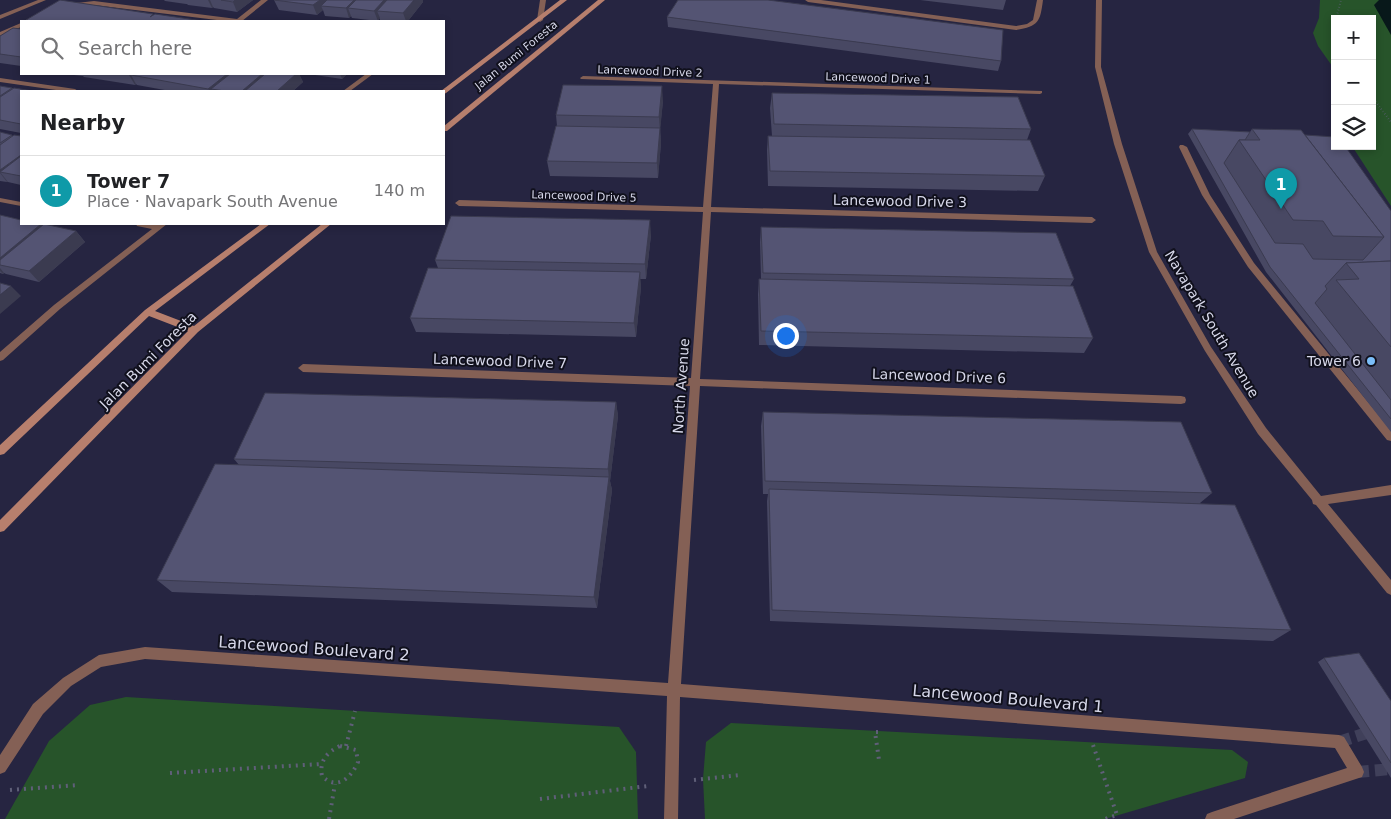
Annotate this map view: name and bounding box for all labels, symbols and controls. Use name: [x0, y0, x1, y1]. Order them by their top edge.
map controls: [1331, 15, 1376, 150]
button: +: [1331, 15, 1376, 60]
street label: Jalan Bumi Foresta: [472, 18, 560, 93]
search box: [20, 20, 445, 75]
icon: search: [38, 34, 66, 62]
text: Search here: [78, 37, 192, 59]
button: −: [1331, 60, 1376, 105]
street label: Lancewood Drive 2: [597, 63, 703, 80]
street label: Lancewood Drive 1: [825, 70, 931, 87]
button: layers: [1331, 105, 1376, 150]
text: Nearby: [40, 111, 125, 135]
pin: 1: [1265, 168, 1297, 209]
text: Tower 7: [87, 170, 170, 192]
text: 1: [50, 181, 62, 200]
text: 140 m: [374, 181, 425, 200]
street label: Lancewood Drive 5: [531, 188, 637, 205]
text: Place · Navapark South Avenue: [87, 192, 338, 211]
street label: Lancewood Drive 3: [833, 192, 967, 210]
street label: Navapark South Avenue: [1162, 248, 1262, 400]
street label: Jalan Bumi Foresta: [95, 308, 200, 413]
your location: [773, 323, 799, 349]
street label: North Avenue: [670, 338, 692, 434]
street label: Lancewood Drive 7: [433, 351, 567, 371]
place label: Tower 6: [1306, 353, 1361, 369]
marker: Tower 6: [1365, 355, 1377, 367]
street label: Lancewood Drive 6: [872, 366, 1006, 386]
street label: Lancewood Boulevard 2: [218, 632, 410, 665]
street label: Lancewood Boulevard 1: [912, 681, 1104, 716]

